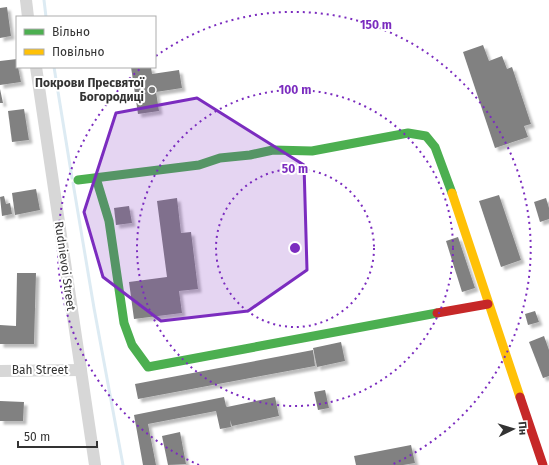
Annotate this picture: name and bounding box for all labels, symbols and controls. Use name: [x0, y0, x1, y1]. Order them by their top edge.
legend: [16, 16, 156, 68]
text: 150 m: [360, 18, 392, 32]
text: Вільно: [52, 25, 90, 39]
text: Повільно: [52, 45, 105, 59]
place label: Покрови Пресвятої Богородиці: [35, 76, 146, 104]
text: 100 m: [279, 83, 311, 97]
marker: Покрови Пресвятої Богородиці: [147, 85, 157, 95]
text: 50 m: [282, 162, 308, 176]
street label: Rudnievoi Street: [52, 220, 78, 312]
centre of rings: [288, 241, 302, 255]
street label: Bah Street: [12, 363, 69, 377]
north arrow: [493, 409, 533, 449]
text: Пн: [515, 421, 530, 436]
scale bar: [18, 423, 97, 449]
text: 50 m: [24, 430, 50, 444]

